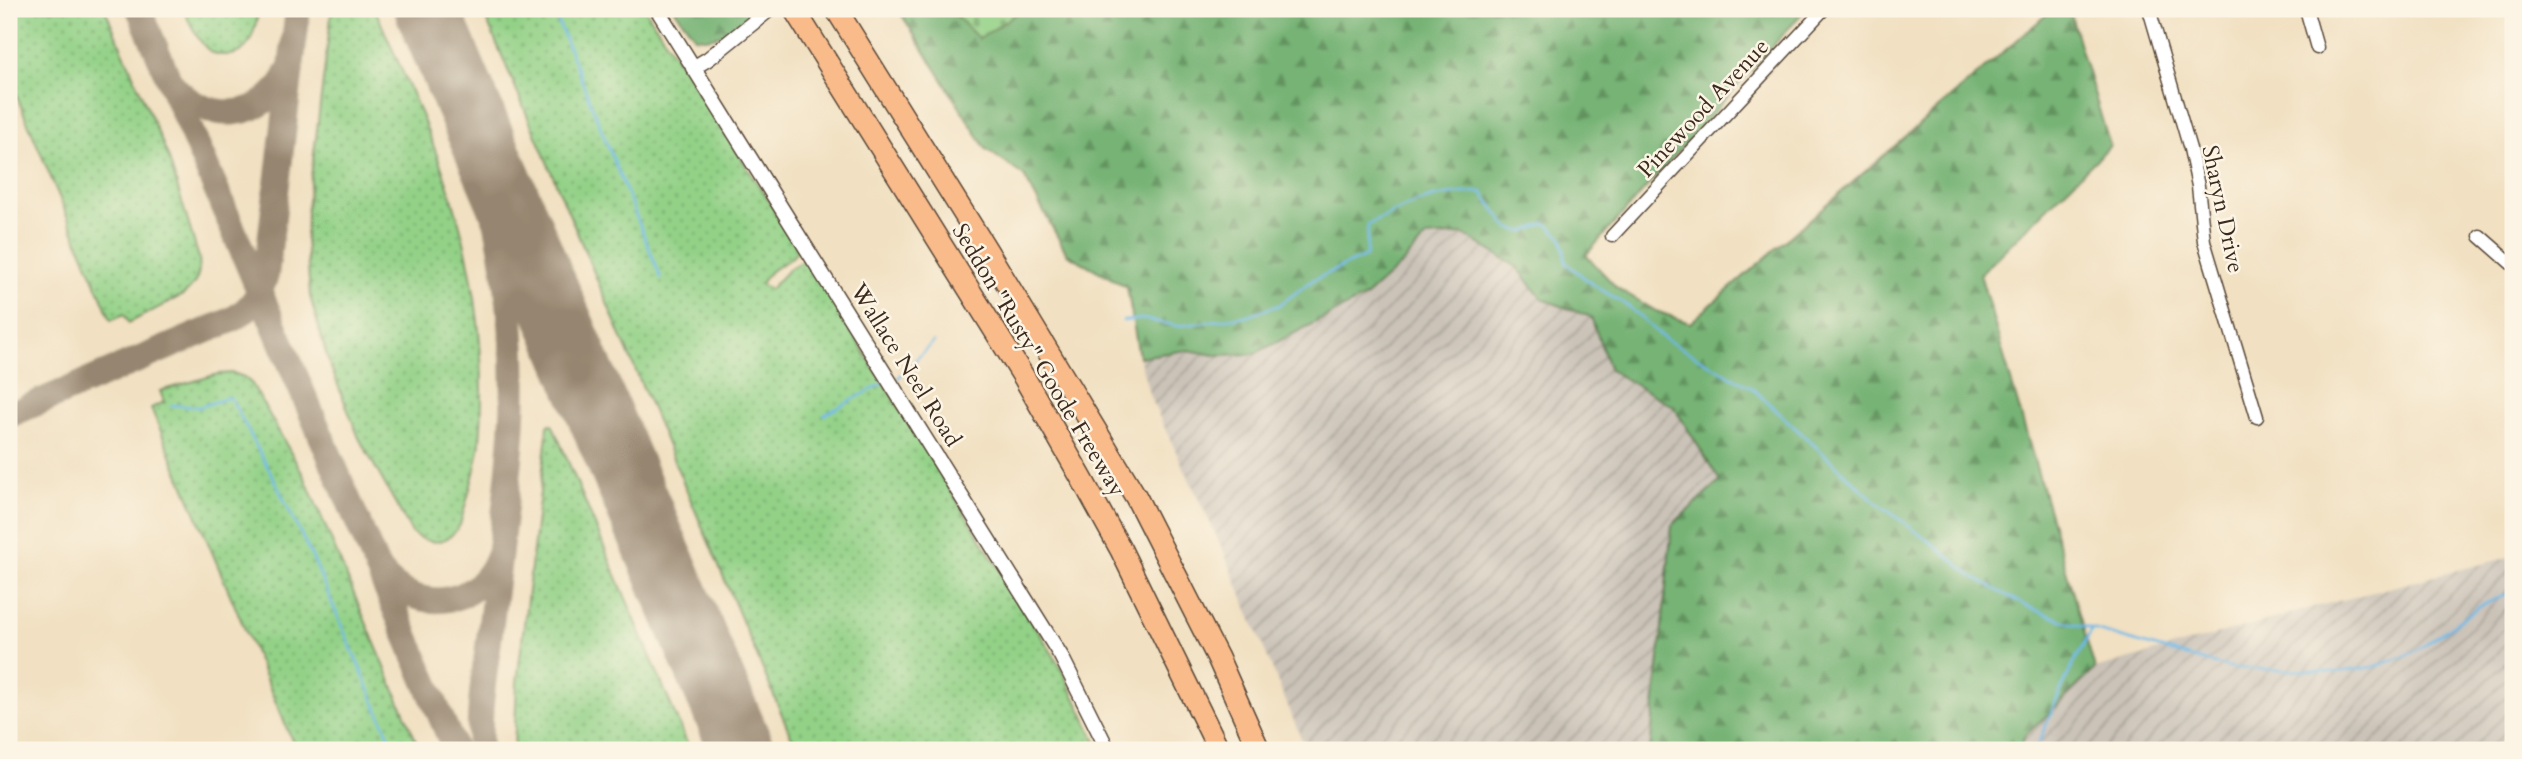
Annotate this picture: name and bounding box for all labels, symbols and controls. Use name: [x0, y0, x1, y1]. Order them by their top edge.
street label: Pinewood Avenue: [1630, 32, 1776, 184]
street label: Sharyn Drive: [2194, 142, 2252, 276]
street label: Seddon "Rusty" Goode Freeway: [945, 218, 1133, 502]
street label: Wallace Neel Road: [843, 277, 969, 453]

